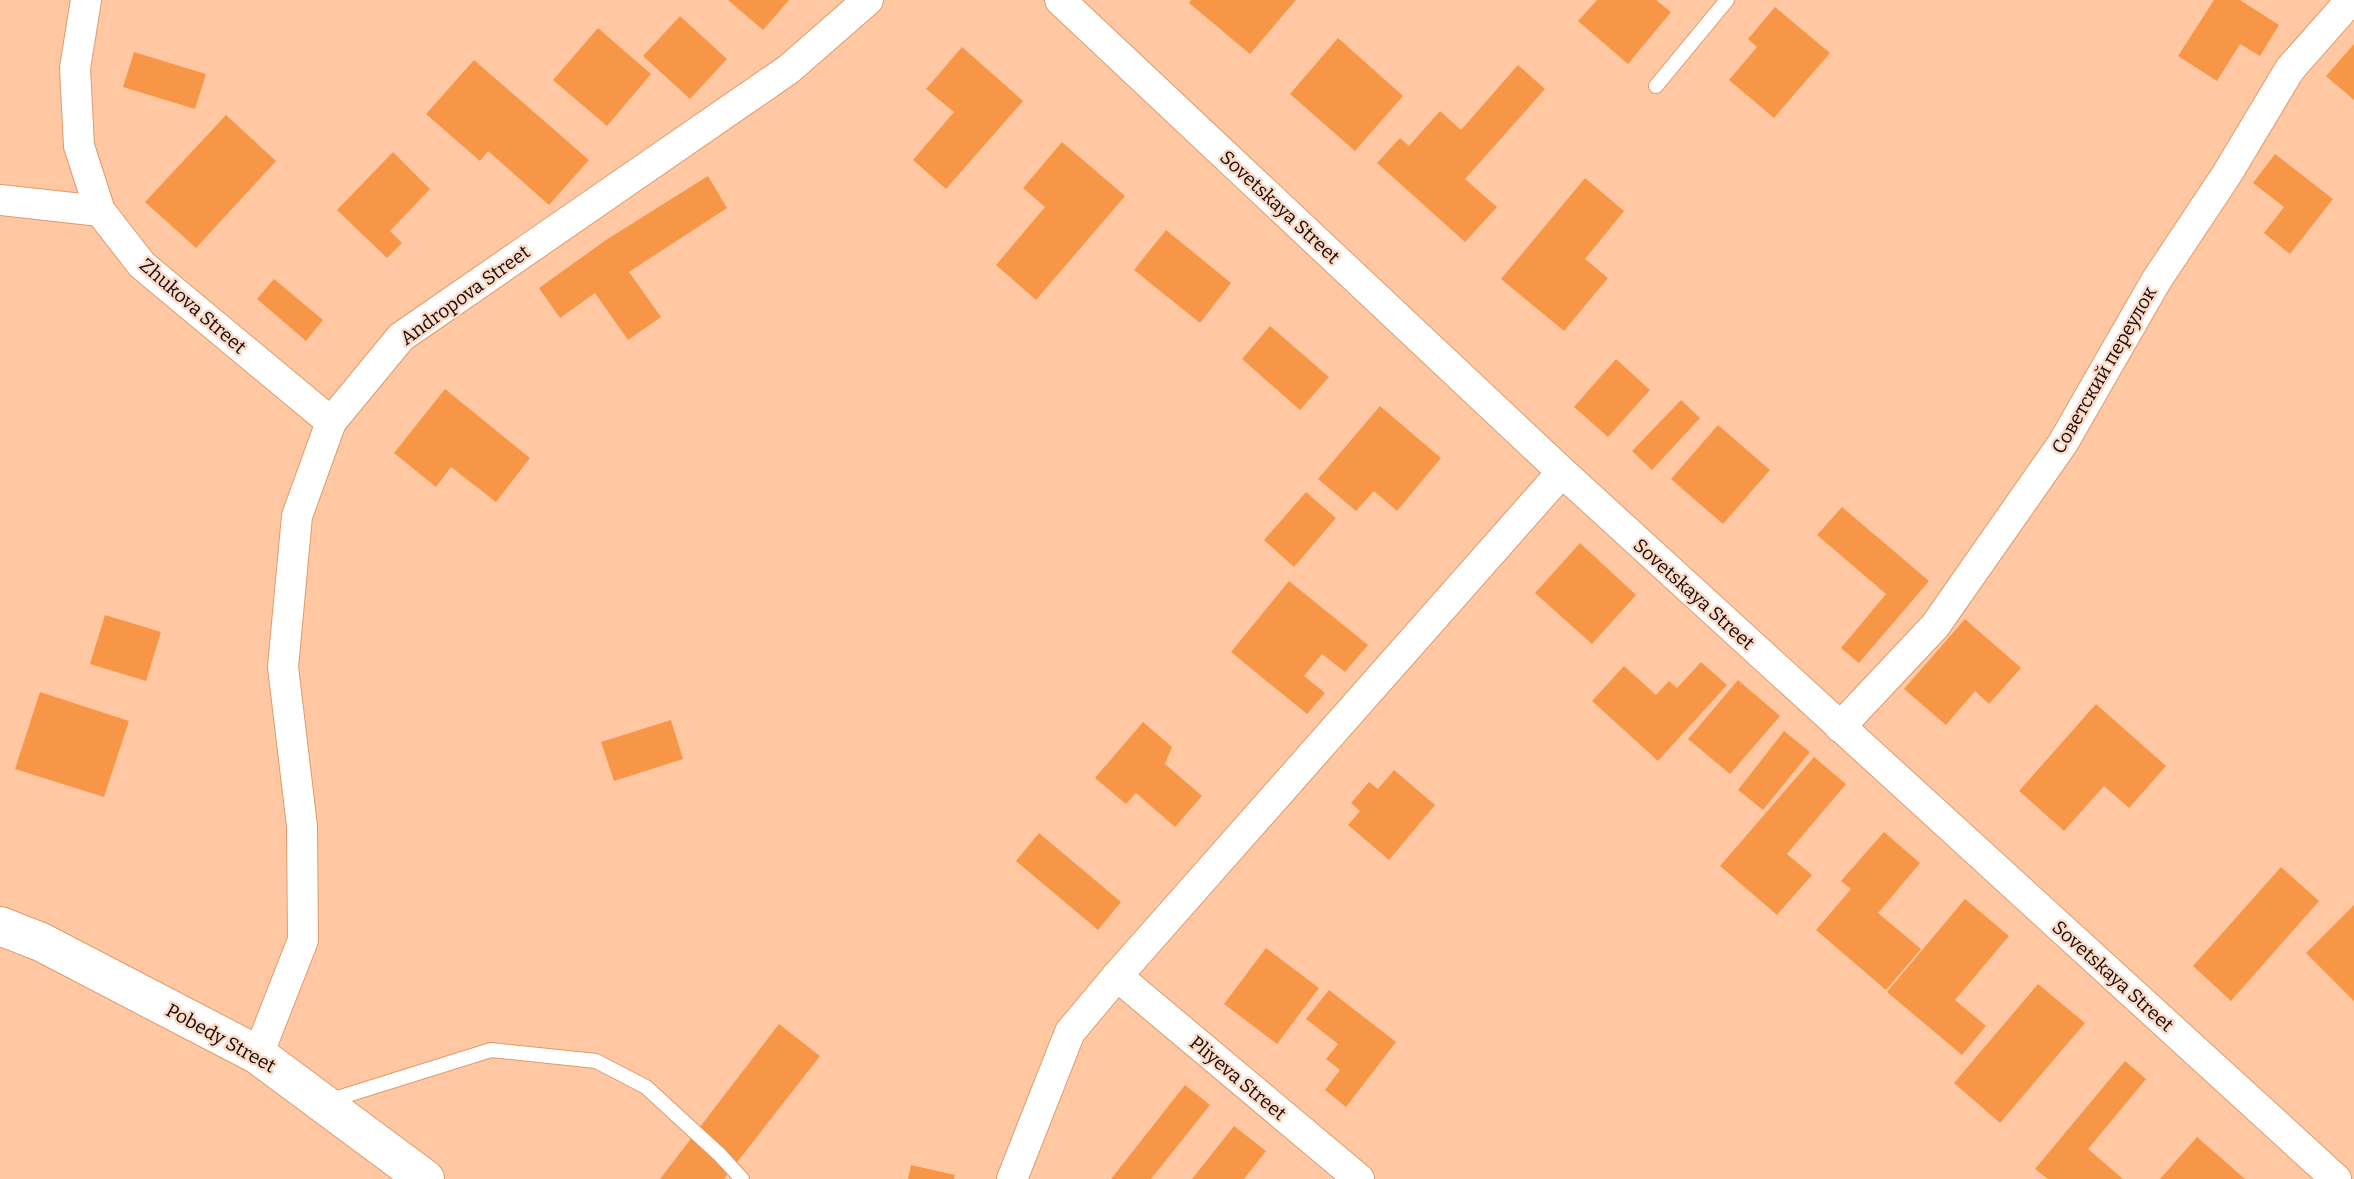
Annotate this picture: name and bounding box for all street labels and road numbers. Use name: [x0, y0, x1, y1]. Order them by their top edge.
street label: Sovetskaya Street: [1215, 146, 1345, 268]
street label: Andropova Street: [396, 240, 534, 350]
street label: Zhukova Street: [135, 254, 251, 359]
street label: Советский переулок: [2047, 282, 2162, 458]
street label: Sovetskaya Street: [1629, 534, 1759, 655]
street label: Sovetskaya Street: [2048, 916, 2178, 1037]
street label: Pobedy Street: [162, 998, 280, 1078]
street label: Pliyeva Street: [1185, 1031, 1291, 1125]

